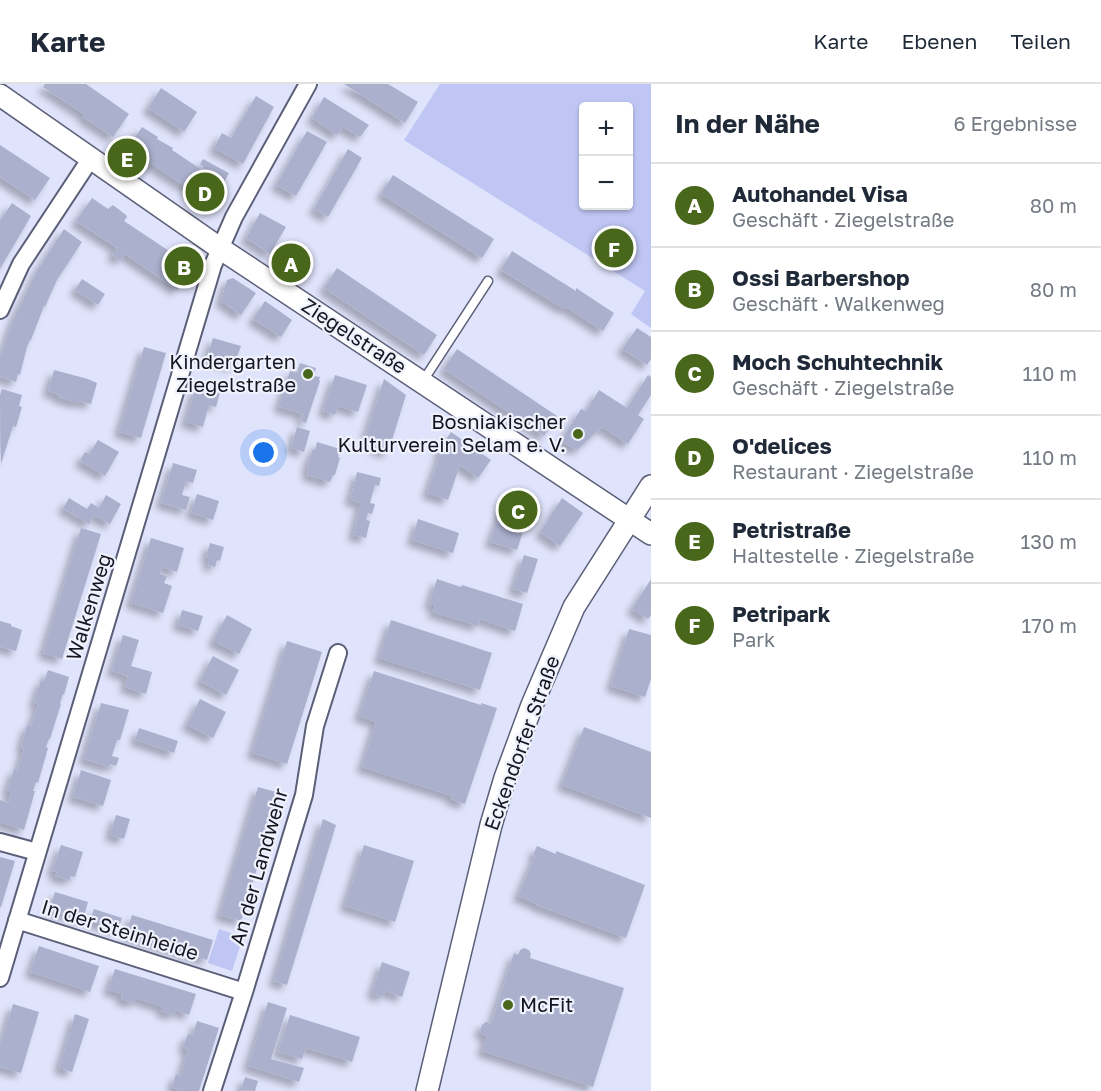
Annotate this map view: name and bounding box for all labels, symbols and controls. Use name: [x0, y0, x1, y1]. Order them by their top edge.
text: Karte: [30, 25, 105, 58]
text: Karte: [813, 28, 869, 54]
text: Ebenen: [902, 28, 977, 54]
text: Teilen: [1010, 28, 1071, 54]
map controls: [579, 102, 633, 210]
button: +: [579, 102, 633, 156]
text: In der Nähe: [675, 108, 820, 139]
text: 6 Ergebnisse: [953, 111, 1077, 135]
pin: E: [108, 136, 146, 181]
button: −: [579, 156, 633, 210]
pin: D: [186, 170, 224, 214]
text: Autohandel Visa: [732, 180, 908, 207]
text: A: [687, 193, 702, 217]
text: 80 m: [1030, 193, 1077, 217]
text: Geschäft · Ziegelstraße: [732, 207, 954, 231]
pin: F: [594, 226, 634, 270]
pin: A: [272, 240, 310, 285]
pin: B: [164, 244, 204, 288]
text: Ossi Barbershop: [732, 264, 909, 291]
text: B: [687, 277, 702, 301]
text: 80 m: [1030, 277, 1077, 301]
text: Geschäft · Walkenweg: [732, 291, 945, 315]
street label: Ziegelstraße: [298, 292, 411, 378]
text: Moch Schuhtechnik: [732, 348, 943, 375]
place label: Kindergarten Ziegelstraße: [169, 349, 296, 396]
text: C: [687, 361, 702, 385]
text: 110 m: [1023, 361, 1077, 385]
marker: Kindergarten Ziegelstraße: [301, 367, 315, 381]
text: Geschäft · Ziegelstraße: [732, 375, 954, 399]
place label: Bosniakischer Kulturverein Selam e. V.: [338, 409, 566, 456]
marker: Bosniakischer Kulturverein Selam e. V.: [571, 427, 585, 441]
text: O'delices: [732, 432, 832, 459]
your location: [249, 438, 278, 467]
text: D: [687, 445, 702, 469]
text: 110 m: [1023, 445, 1077, 469]
text: Restaurant · Ziegelstraße: [732, 459, 974, 483]
pin: C: [498, 488, 538, 532]
text: Petristraße: [732, 516, 851, 543]
text: E: [688, 529, 701, 553]
text: 130 m: [1021, 529, 1077, 553]
text: Haltestelle · Ziegelstraße: [732, 543, 974, 567]
street label: Walkenweg: [60, 550, 116, 663]
text: Petripark: [732, 600, 830, 627]
text: F: [689, 613, 700, 637]
text: 170 m: [1022, 613, 1077, 637]
text: Park: [732, 627, 775, 651]
street label: Eckendorfer Straße: [478, 652, 564, 833]
street label: An der Landwehr: [224, 785, 292, 948]
street label: In der Steinheide: [39, 894, 202, 964]
place label: McFit: [520, 992, 573, 1016]
marker: McFit: [501, 998, 515, 1012]

